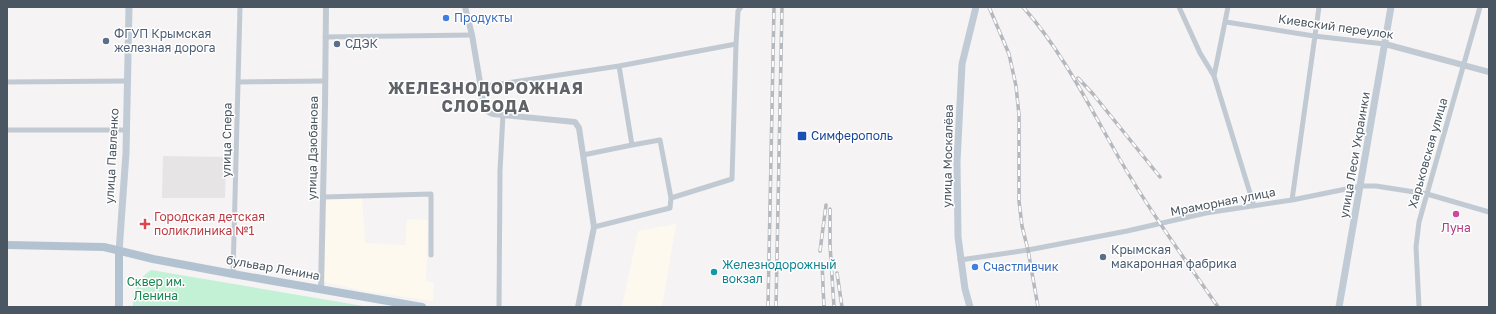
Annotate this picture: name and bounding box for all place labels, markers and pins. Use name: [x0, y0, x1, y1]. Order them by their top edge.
place label: Продукты: [454, 10, 513, 25]
marker: Продукты: [441, 13, 451, 23]
place label: ФГУП Крымская железная дорога: [114, 26, 216, 55]
marker: ФГУП Крымская железная дорога: [101, 36, 111, 46]
place label: СДЭК: [345, 36, 379, 51]
marker: СДЭК: [332, 39, 342, 49]
place label: Симферополь: [811, 128, 893, 143]
marker: Симферополь: [796, 130, 808, 142]
place label: Городская детская поликлиника №1: [154, 209, 265, 238]
marker: Луна: [1451, 209, 1461, 219]
marker: Городская детская поликлиника №1: [139, 218, 151, 230]
place label: Луна: [1441, 220, 1471, 235]
place label: Крымская макаронная фабрика: [1111, 242, 1237, 271]
marker: Крымская макаронная фабрика: [1098, 252, 1108, 262]
place label: Железнодорожный вокзал: [722, 257, 837, 286]
place label: Счастливчик: [983, 259, 1059, 274]
marker: Счастливчик: [970, 262, 980, 272]
marker: Железнодорожный вокзал: [709, 267, 719, 277]

